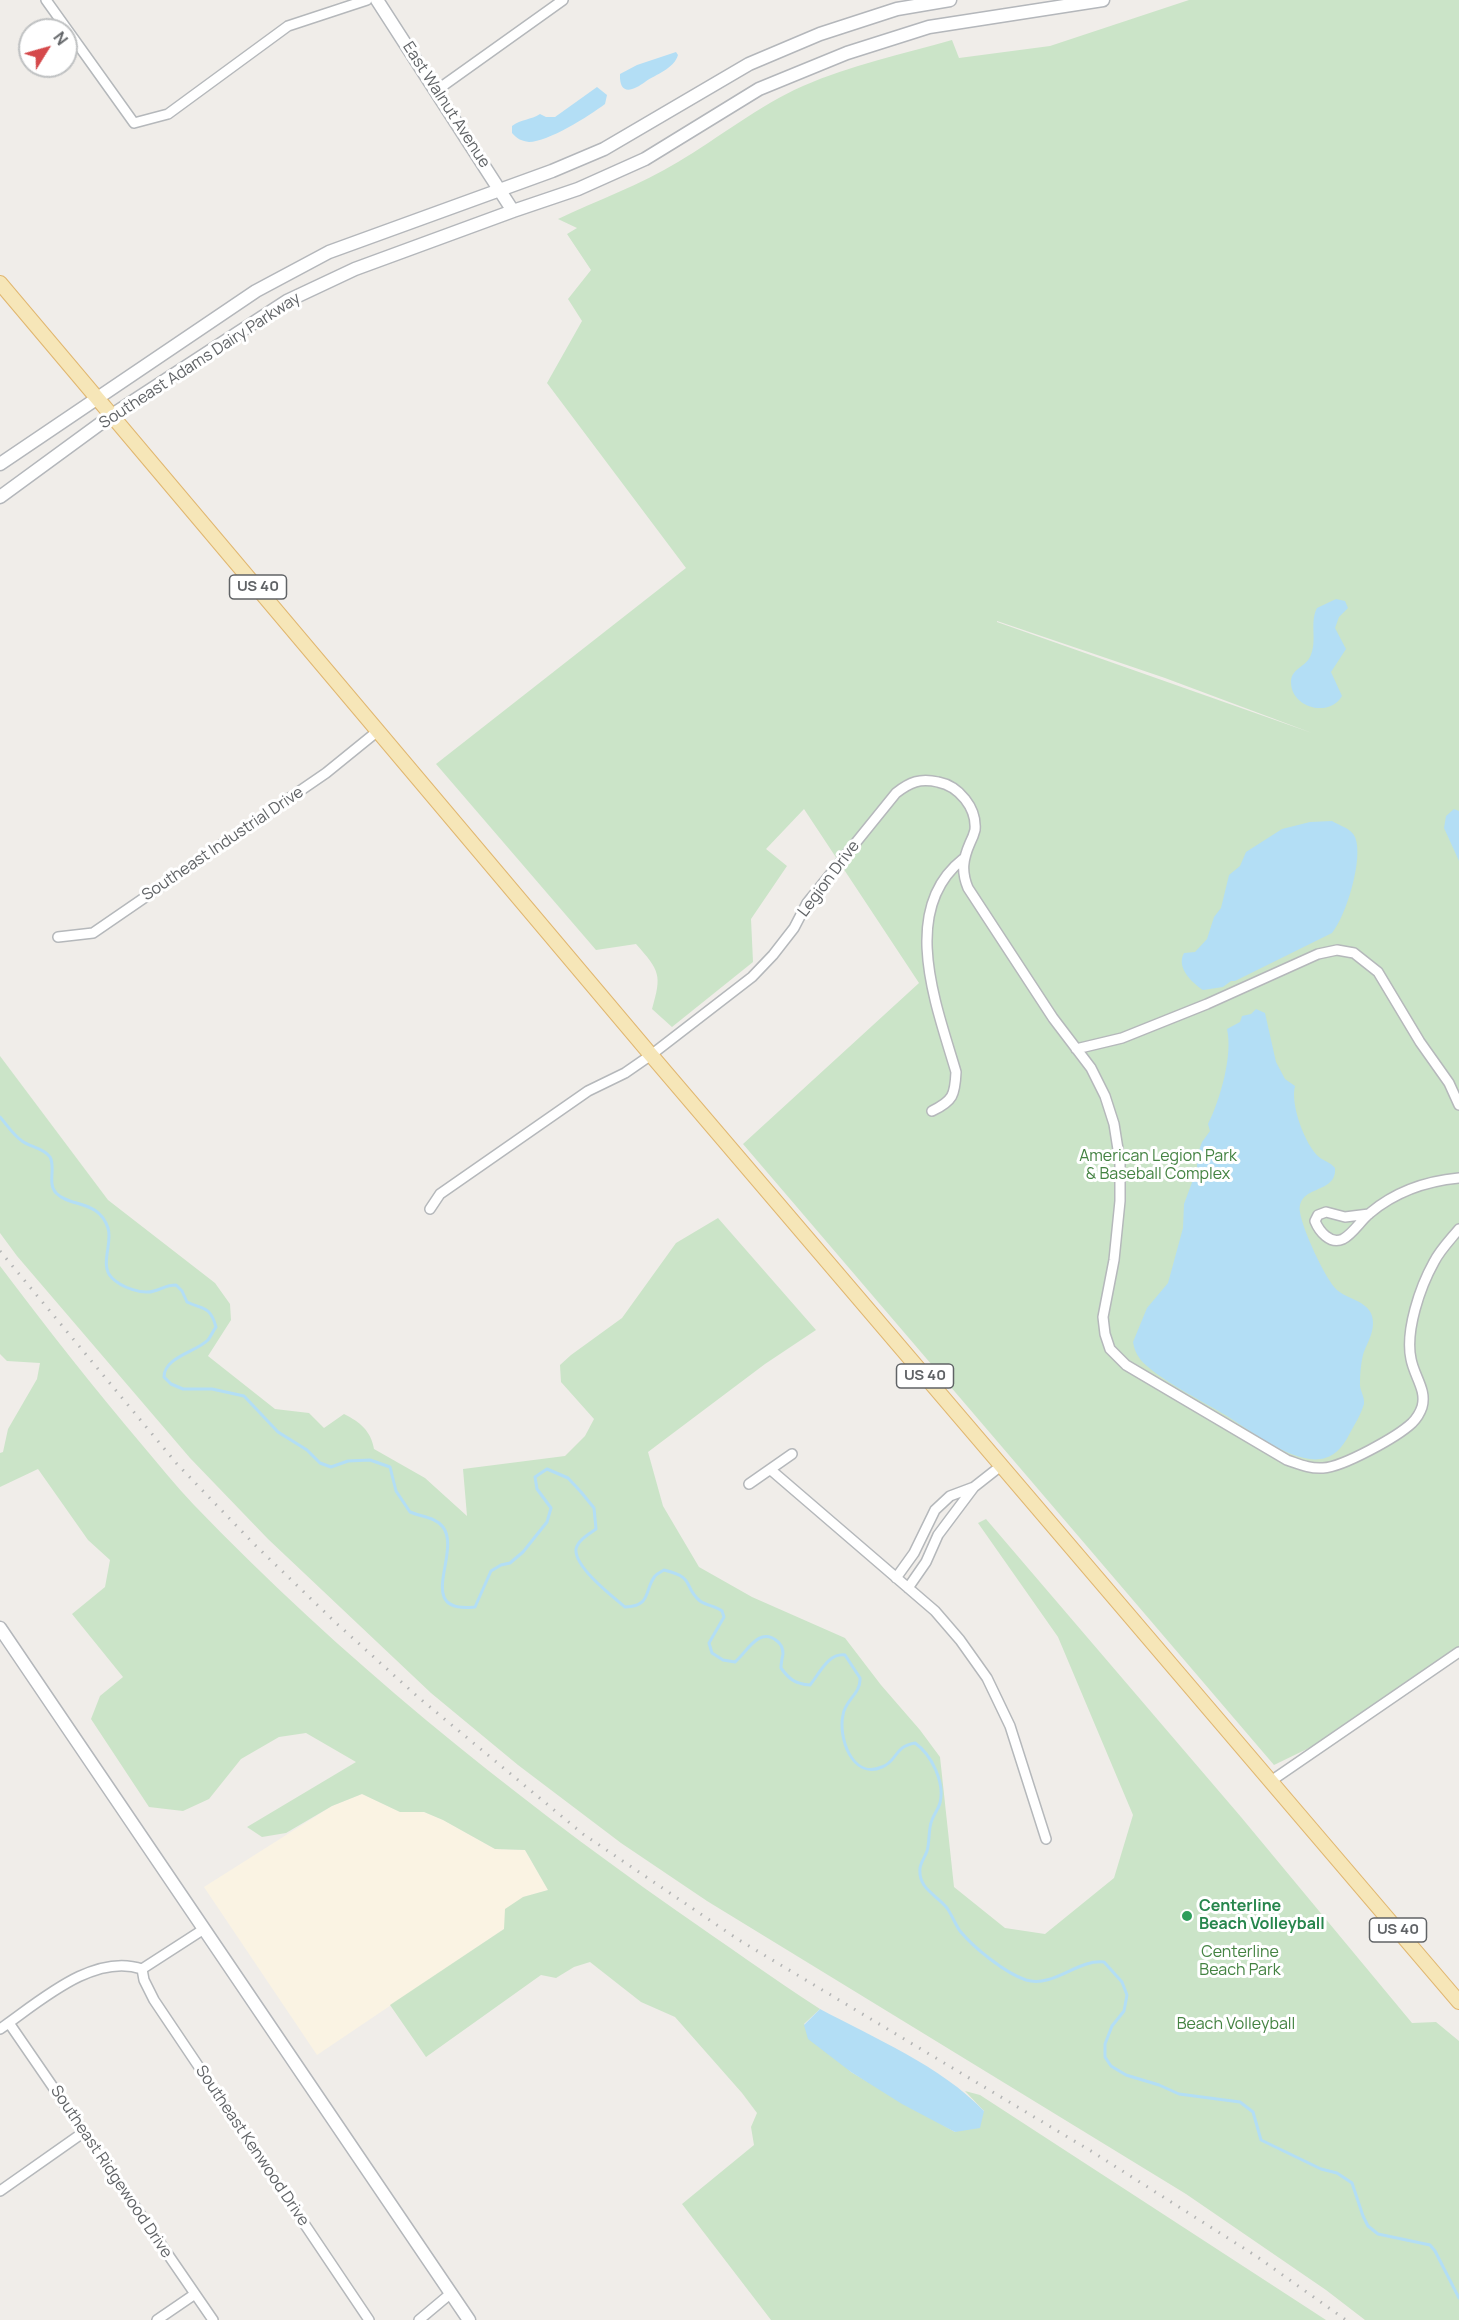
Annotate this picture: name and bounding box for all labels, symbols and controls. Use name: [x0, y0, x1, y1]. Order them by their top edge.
north arrow: [18, 18, 78, 78]
text: N: [49, 27, 73, 50]
street label: East Walnut Avenue: [398, 38, 494, 172]
street label: Southeast Adams Dairy Parkway: [96, 289, 304, 433]
road number: US 40: [230, 575, 286, 599]
street label: Southeast Industrial Drive: [139, 783, 307, 905]
street label: Legion Drive: [794, 837, 864, 921]
park label: American Legion Park & Baseball Complex: [1079, 1147, 1237, 1185]
road number: US 40: [896, 1364, 954, 1388]
place label: Centerline Beach Volleyball: [1199, 1897, 1325, 1935]
marker: Centerline Beach Volleyball: [1180, 1909, 1194, 1923]
road number: US 40: [1370, 1918, 1426, 1942]
park label: Centerline Beach Park: [1199, 1943, 1281, 1981]
park label: Beach Volleyball: [1177, 2015, 1295, 2035]
street label: Southeast Kenwood Drive: [191, 2062, 313, 2230]
street label: Southeast Ridgewood Drive: [46, 2082, 176, 2262]

